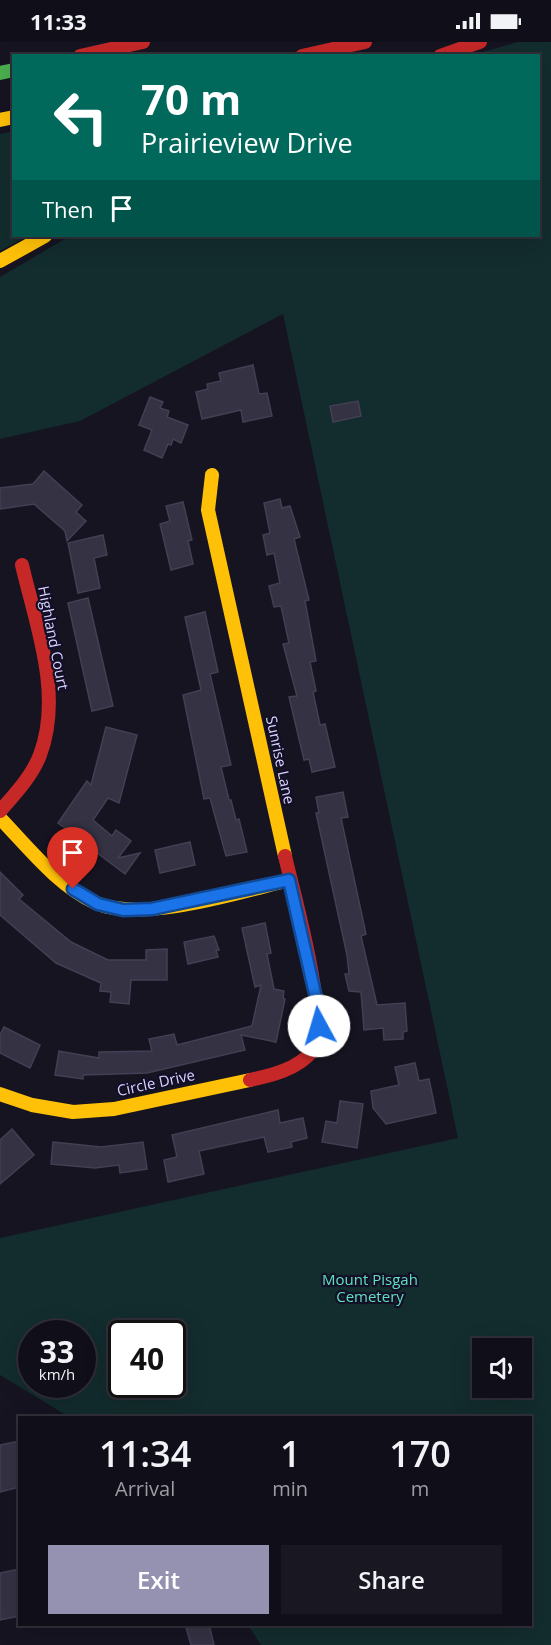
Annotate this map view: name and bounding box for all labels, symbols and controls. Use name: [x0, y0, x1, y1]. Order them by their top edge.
text: 11:33: [30, 6, 87, 36]
text: 70 m: [141, 70, 241, 127]
icon: left: [42, 78, 120, 156]
text: Prairieview Drive: [141, 124, 353, 161]
icon: arrive: [105, 192, 138, 225]
text: Then: [42, 194, 93, 224]
street label: Highland Court: [34, 584, 74, 692]
street label: Sunrise Lane: [262, 714, 300, 806]
pin: [47, 827, 98, 889]
icon: arrive: [56, 836, 89, 869]
position arrow: [287, 994, 351, 1058]
street label: Circle Drive: [115, 1064, 197, 1100]
park label: Mount Pisgah Cemetery: [322, 1269, 418, 1306]
speed limit sign: 40: [108, 1320, 186, 1398]
text: 33: [40, 1331, 74, 1372]
map controls: [472, 1338, 532, 1398]
button: sound: [472, 1338, 532, 1398]
text: km/h: [39, 1364, 75, 1384]
text: 11:34: [99, 1429, 191, 1478]
text: 1: [280, 1429, 301, 1478]
text: 170: [389, 1429, 451, 1478]
text: Arrival: [115, 1475, 175, 1502]
text: min: [272, 1475, 308, 1502]
text: m: [411, 1475, 429, 1502]
button: Exit: [48, 1545, 269, 1614]
button: Share: [281, 1545, 502, 1614]

